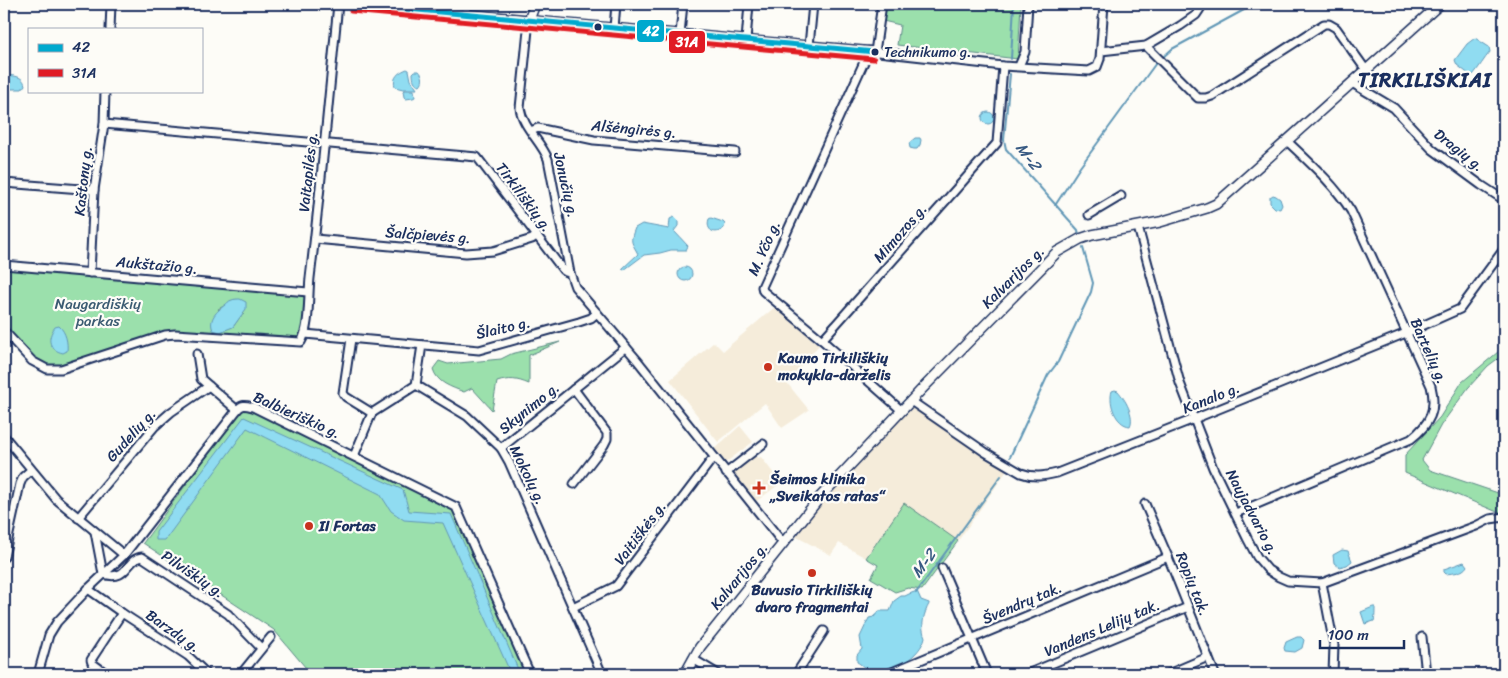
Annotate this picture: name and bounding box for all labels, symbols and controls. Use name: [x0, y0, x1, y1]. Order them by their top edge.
line badge: 42: [636, 19, 665, 43]
text: 42: [642, 19, 660, 44]
unlabelled marker: [593, 22, 603, 32]
legend: [28, 28, 202, 92]
line badge: 31A: [668, 30, 706, 54]
text: 31A: [675, 30, 698, 55]
text: 42: [72, 34, 90, 60]
place label: Technikumo g.: [884, 40, 971, 65]
marker: Technikumo g.: [870, 47, 880, 57]
text: 31A: [72, 60, 97, 86]
district label: TIRKILIŠKIAI: [1358, 63, 1493, 98]
street label: Alšėngirės g.: [589, 112, 678, 146]
street label: Dragių g.: [1428, 122, 1490, 178]
street label: Vaitapilės g.: [291, 131, 325, 213]
water label: M-2: [1008, 136, 1051, 179]
street label: Kaštonų g.: [66, 145, 100, 217]
street label: Jonučių g.: [546, 149, 586, 220]
street label: Tirkiliškių g.: [489, 156, 559, 238]
street label: Mimozos g.: [866, 197, 934, 269]
street label: M. Yčo g.: [740, 216, 788, 280]
street label: Šalčpievės g.: [384, 219, 472, 251]
street label: Kalvarijos g.: [975, 239, 1051, 315]
street label: Aukštažio g.: [114, 248, 199, 282]
park label: Naugardiškių parkas: [55, 291, 141, 334]
street label: Šlaito g.: [473, 309, 533, 347]
street label: Bartelių g.: [1403, 314, 1455, 388]
place label: Kauno Tirkiliškių mokykla-darželis: [777, 345, 891, 388]
marker: Kauno Tirkiliškių mokykla-darželis: [762, 361, 774, 373]
street label: Skynimo g.: [493, 375, 565, 441]
street label: Kanalo g.: [1178, 375, 1244, 421]
street label: Balbieriškio g.: [249, 384, 345, 446]
street label: Gudelių g.: [99, 402, 163, 468]
street label: Mokolų g.: [502, 441, 554, 509]
street label: Naujadvario g.: [1218, 464, 1286, 560]
place label: Šeimos klinika „Sveikatos ratas“: [769, 466, 886, 509]
marker: Šeimos klinika „Sveikatos ratas“: [752, 481, 766, 495]
street label: Vaitiškės g.: [607, 495, 673, 571]
place label: II Fortas: [318, 513, 376, 539]
marker: II Fortas: [303, 520, 315, 532]
street label: Kalvarijos g.: [703, 536, 775, 616]
water label: M-2: [903, 541, 945, 584]
street label: Pilviškių g.: [156, 543, 230, 605]
street label: Ropių tak.: [1168, 548, 1218, 620]
marker: Buvusio Tirkiliškių dvaro fragmentai: [806, 567, 818, 579]
street label: Švendrų tak.: [978, 574, 1066, 632]
place label: Buvusio Tirkiliškių dvaro fragmentai: [751, 577, 874, 620]
street label: Vandens Lelijų tak.: [1040, 592, 1164, 664]
street label: Barzdų g.: [140, 603, 206, 659]
scale bar: [1320, 618, 1404, 650]
text: 100 m: [1328, 622, 1369, 648]

